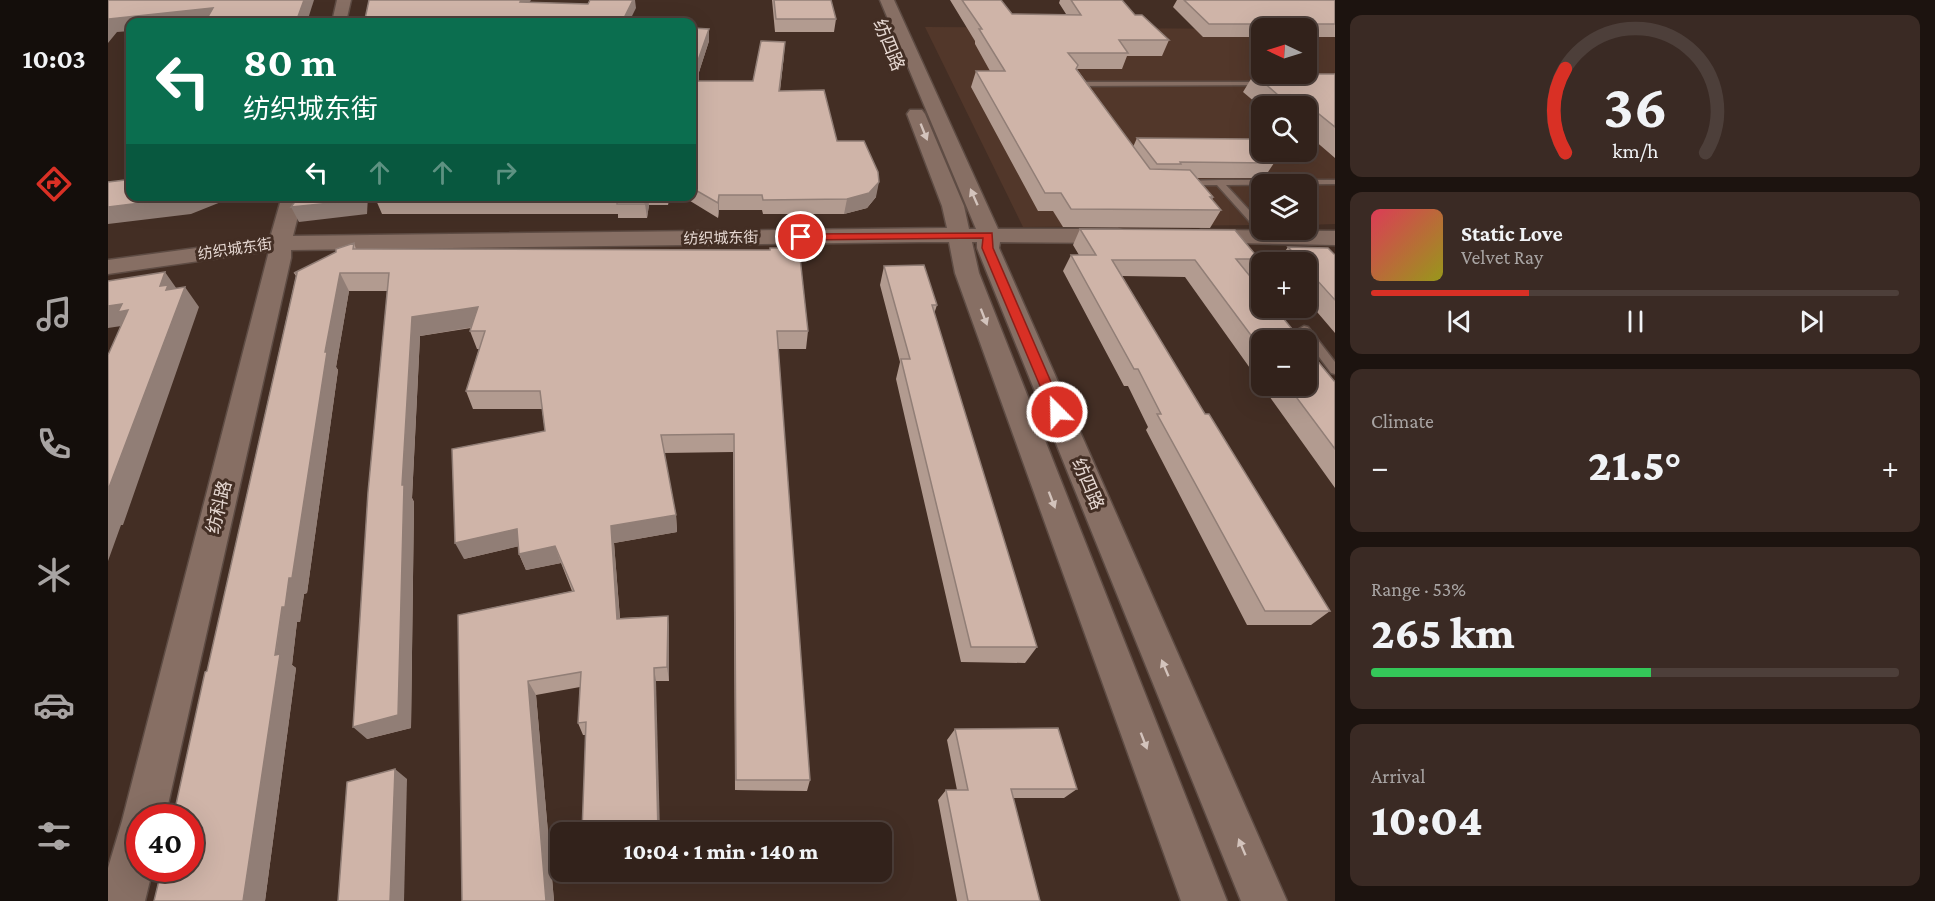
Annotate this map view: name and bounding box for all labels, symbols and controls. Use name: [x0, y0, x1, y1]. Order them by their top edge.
street label: 纺四路: [870, 16, 908, 74]
north arrow: [1251, 18, 1317, 84]
map controls: [1251, 18, 1317, 396]
text: 80 m: [243, 38, 337, 85]
icon: left: [144, 42, 222, 120]
text: 10:03: [22, 44, 86, 74]
text: 36: [1603, 71, 1667, 140]
text: 纺织城东街: [243, 94, 378, 124]
button: search: [1251, 96, 1317, 162]
one-way arrow: [919, 124, 929, 142]
text: km/h: [1612, 139, 1659, 163]
icon: left: [300, 156, 333, 189]
icon: ahead: [363, 156, 396, 189]
icon: ahead: [426, 156, 459, 189]
icon: right: [489, 156, 522, 189]
icon: directions: [33, 163, 75, 205]
button: layers: [1251, 174, 1317, 240]
one-way arrow: [969, 187, 979, 205]
pin: [775, 211, 826, 262]
icon: arrive: [784, 220, 817, 253]
text: Static Love: [1461, 221, 1563, 246]
street label: 纺织城东街: [683, 229, 759, 247]
street label: 纺织城东街: [197, 236, 273, 262]
text: Velvet Ray: [1461, 246, 1543, 268]
button: +: [1251, 252, 1317, 318]
icon: music: [33, 293, 75, 335]
icon: previous: [1443, 305, 1476, 338]
icon: pause: [1619, 305, 1652, 338]
icon: next: [1795, 305, 1828, 338]
one-way arrow: [979, 308, 989, 326]
button: −: [1251, 330, 1317, 396]
position arrow: [1025, 380, 1089, 444]
text: Climate: [1371, 410, 1434, 432]
icon: phone: [33, 423, 75, 465]
text: 21.5°: [1588, 440, 1682, 490]
text: −: [1371, 448, 1388, 485]
text: +: [1882, 448, 1899, 485]
street label: 纺四路: [1068, 455, 1108, 513]
street label: 纺科路: [203, 478, 235, 536]
one-way arrow: [1048, 491, 1058, 509]
icon: climate: [33, 554, 75, 596]
text: Range · 53%: [1371, 578, 1466, 600]
text: 265 km: [1371, 608, 1515, 658]
one-way arrow: [1161, 659, 1170, 676]
icon: car: [33, 684, 75, 726]
one-way arrow: [1139, 732, 1149, 750]
text: Arrival: [1371, 765, 1425, 787]
text: 10:04: [1371, 795, 1483, 845]
speed limit sign: 40: [126, 804, 204, 882]
icon: filters: [33, 815, 75, 857]
one-way arrow: [1236, 838, 1246, 856]
text: 10:04 · 1 min · 140 m: [624, 839, 818, 864]

